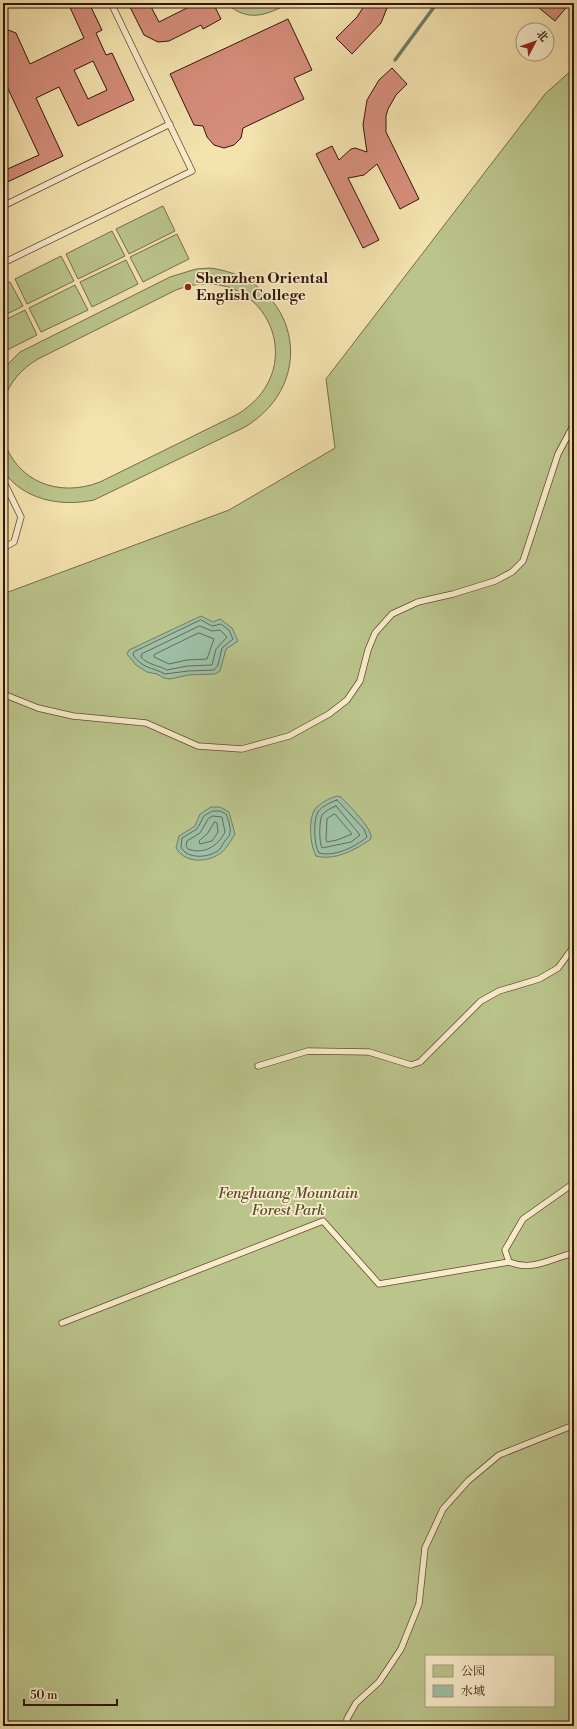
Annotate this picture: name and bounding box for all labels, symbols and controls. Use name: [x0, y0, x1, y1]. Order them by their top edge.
north arrow: [515, 22, 555, 62]
text: 北: [533, 27, 551, 45]
place label: Shenzhen Oriental English College: [196, 269, 328, 305]
marker: Shenzhen Oriental English College: [183, 282, 193, 292]
park label: Fenghuang Mountain Forest Park: [218, 1184, 359, 1220]
legend: [425, 1655, 555, 1707]
text: 公园: [461, 1664, 485, 1679]
scale bar: [24, 1681, 117, 1707]
text: 水域: [461, 1684, 485, 1699]
text: 50 m: [30, 1688, 58, 1703]

